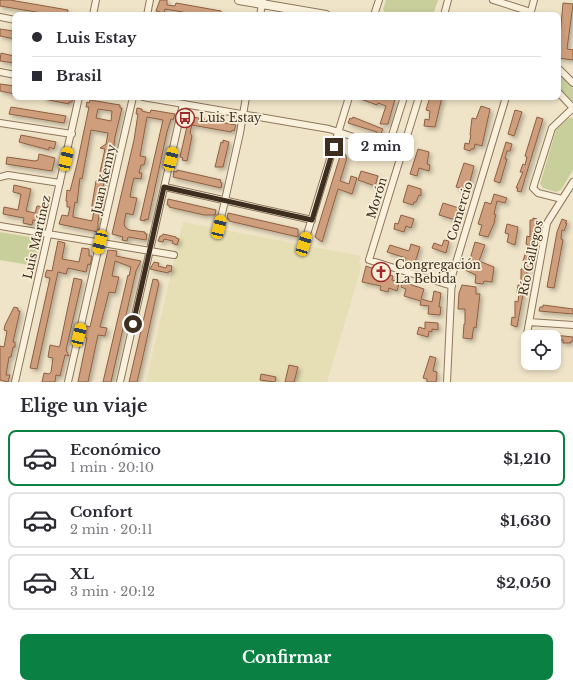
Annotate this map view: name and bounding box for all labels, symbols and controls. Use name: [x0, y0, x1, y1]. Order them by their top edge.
text: Luis Estay: [56, 28, 136, 47]
text: Brasil: [56, 66, 102, 85]
bus stop icon: Luis Estay: [174, 107, 196, 129]
place label: Luis Estay: [199, 110, 262, 125]
callout: 2 min: [348, 133, 414, 161]
route end: [325, 138, 343, 156]
text: 2 min: [361, 138, 401, 155]
street label: Juan Kenny: [88, 142, 119, 217]
car: [57, 146, 75, 172]
car: [162, 146, 180, 172]
street label: Morón: [363, 175, 390, 220]
street label: Comercio: [443, 179, 476, 242]
street label: Luis Martínez: [20, 193, 54, 280]
car: [210, 214, 228, 240]
street label: Río Gallegos: [515, 219, 546, 297]
car: [91, 229, 109, 255]
car: [295, 231, 313, 257]
place label: Congregación La Bebida: [395, 257, 481, 286]
church icon: Congregación La Bebida: [370, 261, 392, 283]
route start: [124, 315, 142, 333]
car: [70, 322, 88, 348]
map controls: [521, 330, 561, 370]
button: locate: [521, 330, 561, 370]
text: Elige un viaje: [20, 395, 147, 417]
icon: car: [22, 440, 58, 476]
text: Económico: [70, 440, 161, 459]
text: $1,210: [503, 449, 551, 468]
text: 1 min · 20:10: [70, 459, 154, 476]
icon: car: [22, 502, 58, 538]
text: Confort: [70, 502, 133, 521]
text: $1,630: [500, 511, 551, 530]
text: 2 min · 20:11: [70, 521, 153, 538]
icon: car: [22, 564, 58, 600]
text: XL: [70, 564, 94, 583]
text: $2,050: [496, 573, 551, 592]
text: 3 min · 20:12: [70, 583, 155, 600]
button: Confirmar: [20, 634, 553, 680]

